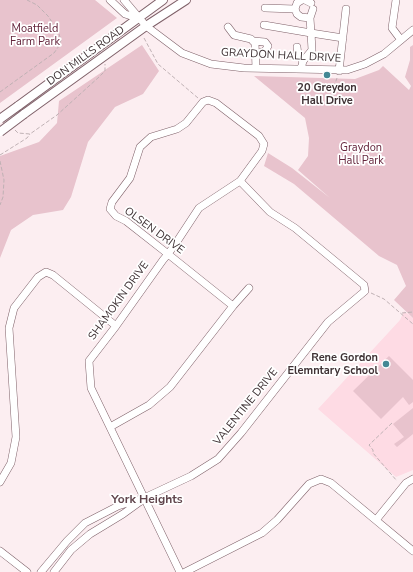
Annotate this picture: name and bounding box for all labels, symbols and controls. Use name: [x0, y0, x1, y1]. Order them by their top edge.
park label: Moatfield Farm Park: [10, 22, 60, 48]
street label: DON MILLS ROAD: [45, 23, 127, 89]
street label: GRAYDON HALL DRIVE: [221, 46, 341, 66]
marker: 20 Greydon Hall Drive: [322, 70, 332, 80]
place label: 20 Greydon Hall Drive: [297, 81, 357, 107]
park label: Graydon Hall Park: [338, 141, 384, 167]
street label: OLSEN DRIVE: [122, 205, 186, 257]
street label: SHAMOKIN DRIVE: [86, 259, 152, 343]
place label: Rene Gordon Elemntary School: [288, 351, 378, 377]
marker: Rene Gordon Elemntary School: [381, 359, 391, 369]
street label: VALENTINE DRIVE: [211, 366, 281, 448]
district label: York Heights: [111, 493, 183, 507]

